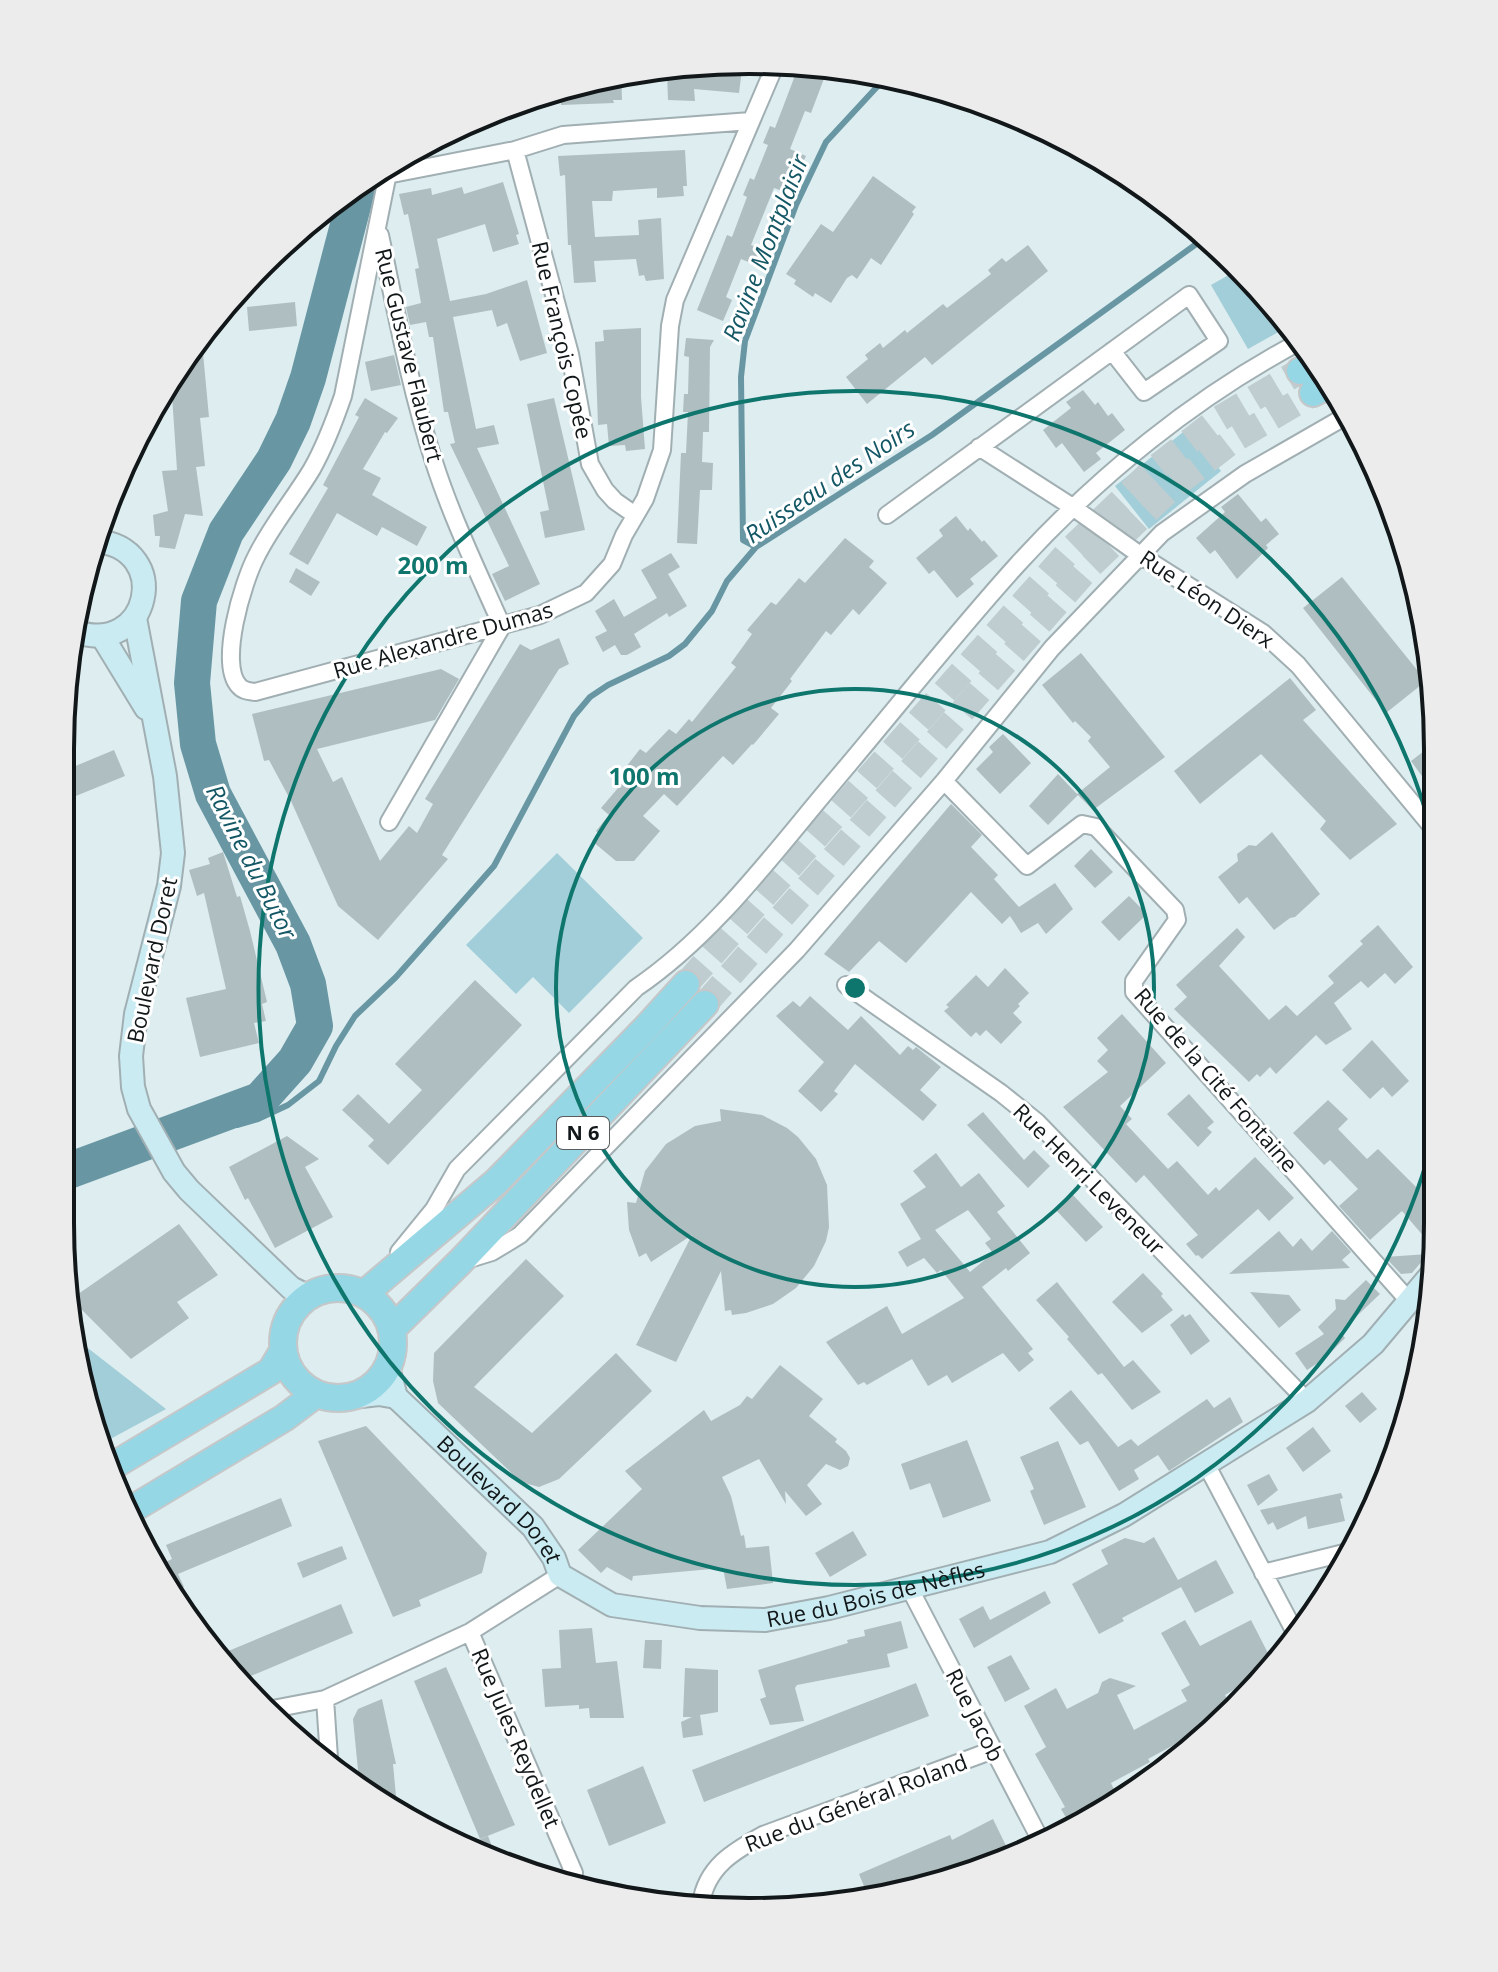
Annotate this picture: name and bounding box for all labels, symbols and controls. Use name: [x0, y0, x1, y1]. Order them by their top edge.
water label: Ravine Montplaisir: [714, 148, 816, 345]
street label: Rue François Copée: [526, 238, 600, 442]
street label: Rue Gustave Flaubert: [369, 245, 451, 465]
water label: Ruisseau des Noirs: [738, 412, 921, 550]
street label: Rue Léon Dierx: [1135, 542, 1281, 654]
text: 200 m: [398, 548, 468, 581]
street label: Rue Alexandre Dumas: [329, 593, 556, 685]
text: 100 m: [609, 759, 679, 792]
water label: Ravine du Butor: [199, 778, 306, 946]
street label: Boulevard Doret: [119, 874, 183, 1045]
centre of rings: [841, 974, 869, 1002]
street label: Rue de la Cité Fontaine: [1128, 981, 1305, 1178]
street label: Rue Henri Leveneur: [1007, 1096, 1172, 1261]
road number: N 6: [557, 1117, 609, 1149]
street label: Boulevard Doret: [431, 1428, 570, 1567]
street label: Rue du Bois de Nèfles: [764, 1553, 988, 1633]
street label: Rue Jules Reydellet: [465, 1643, 568, 1832]
street label: Rue Jacob: [940, 1663, 1012, 1766]
street label: Rue du Général Roland: [740, 1746, 971, 1858]

